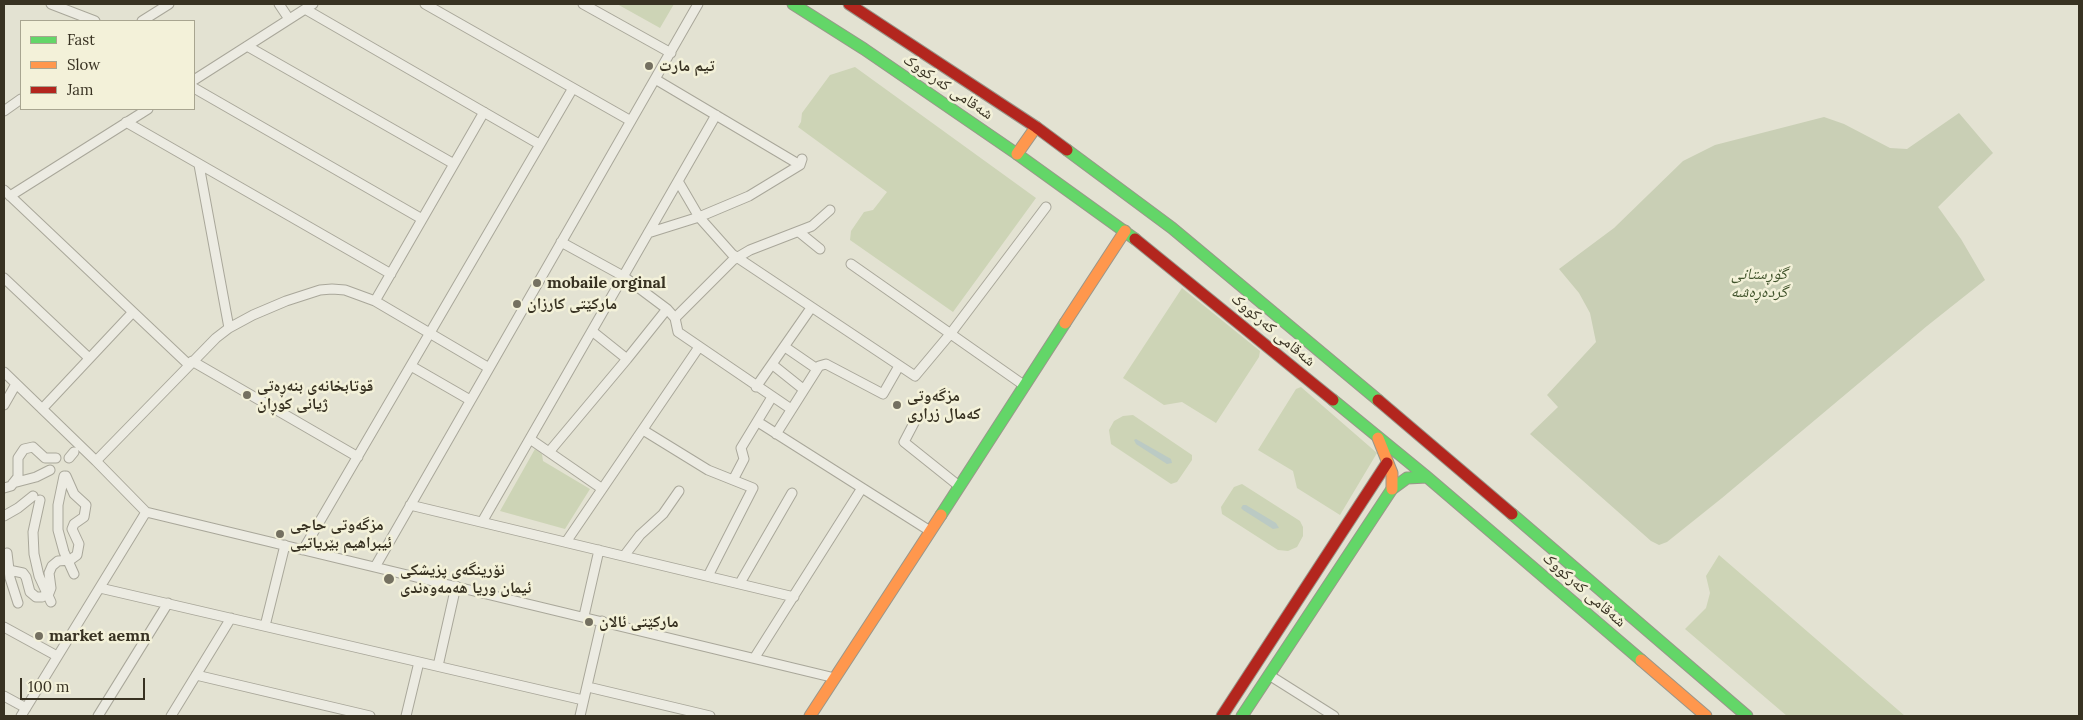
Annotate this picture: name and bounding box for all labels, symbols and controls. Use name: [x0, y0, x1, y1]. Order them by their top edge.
legend: [20, 20, 195, 110]
text: Fast: [67, 30, 95, 49]
street label: شەقامی کەرکووک: [899, 50, 997, 124]
text: Slow: [67, 55, 100, 74]
place label: تیم مارت: [659, 56, 714, 76]
marker: تیم مارت: [643, 60, 655, 72]
text: Jam: [67, 80, 94, 99]
park label: گۆڕستانی گردەڕەشە: [1731, 264, 1787, 302]
place label: mobaile orginal: [547, 273, 666, 293]
marker: mobaile orginal: [531, 277, 543, 289]
street label: شەقامی کەرکووک: [1227, 289, 1319, 371]
place label: مارکێتی کارزان: [527, 294, 617, 314]
marker: مارکێتی کارزان: [511, 298, 523, 310]
place label: قوتابخانەی بنەڕەتی ژیانی کوڕان: [257, 376, 373, 414]
place label: مزگەوتی کەمال زراری: [907, 386, 981, 424]
marker: قوتابخانەی بنەڕەتی ژیانی کوڕان: [241, 389, 253, 401]
marker: مزگەوتی کەمال زراری: [891, 399, 903, 411]
place label: مزگەوتی حاجی ئیبراهیم بێریاتیی: [290, 515, 392, 553]
marker: مزگەوتی حاجی ئیبراهیم بێریاتیی: [274, 528, 286, 540]
street label: شەقامی کەرکووک: [1538, 549, 1630, 631]
place label: نۆرینگەی پزیشکی ئیمان وریا هەمەوەندی: [400, 560, 531, 598]
marker: نۆرینگەی پزیشکی ئیمان وریا هەمەوەندی: [382, 572, 396, 586]
place label: مارکێتی ئالان: [599, 612, 678, 632]
marker: مارکێتی ئالان: [583, 616, 595, 628]
place label: market aemn: [49, 626, 150, 646]
marker: market aemn: [33, 630, 45, 642]
scale bar: [22, 668, 148, 700]
text: 100 m: [28, 677, 69, 696]

